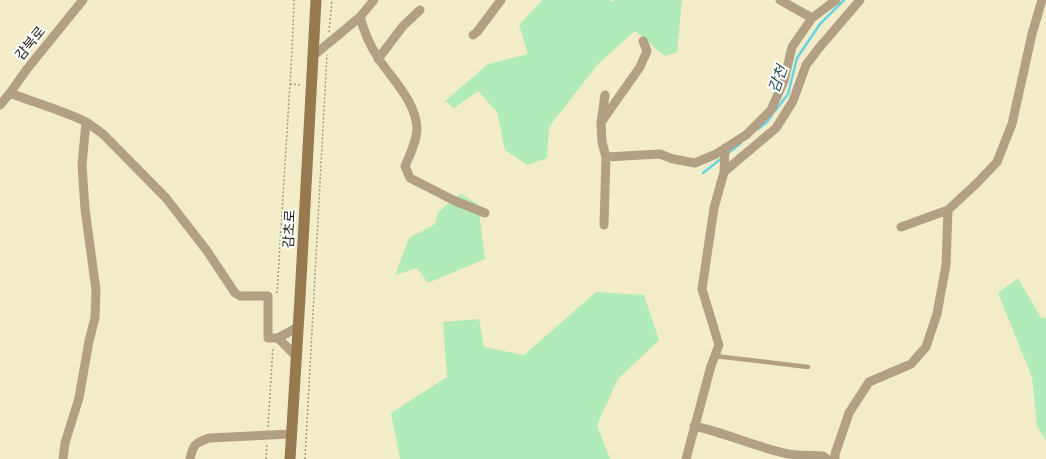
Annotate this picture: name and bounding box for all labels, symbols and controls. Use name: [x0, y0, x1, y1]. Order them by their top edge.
street label: 감북로: [12, 23, 48, 63]
water label: 감천: [766, 61, 791, 95]
street label: 감초로: [280, 209, 298, 249]

